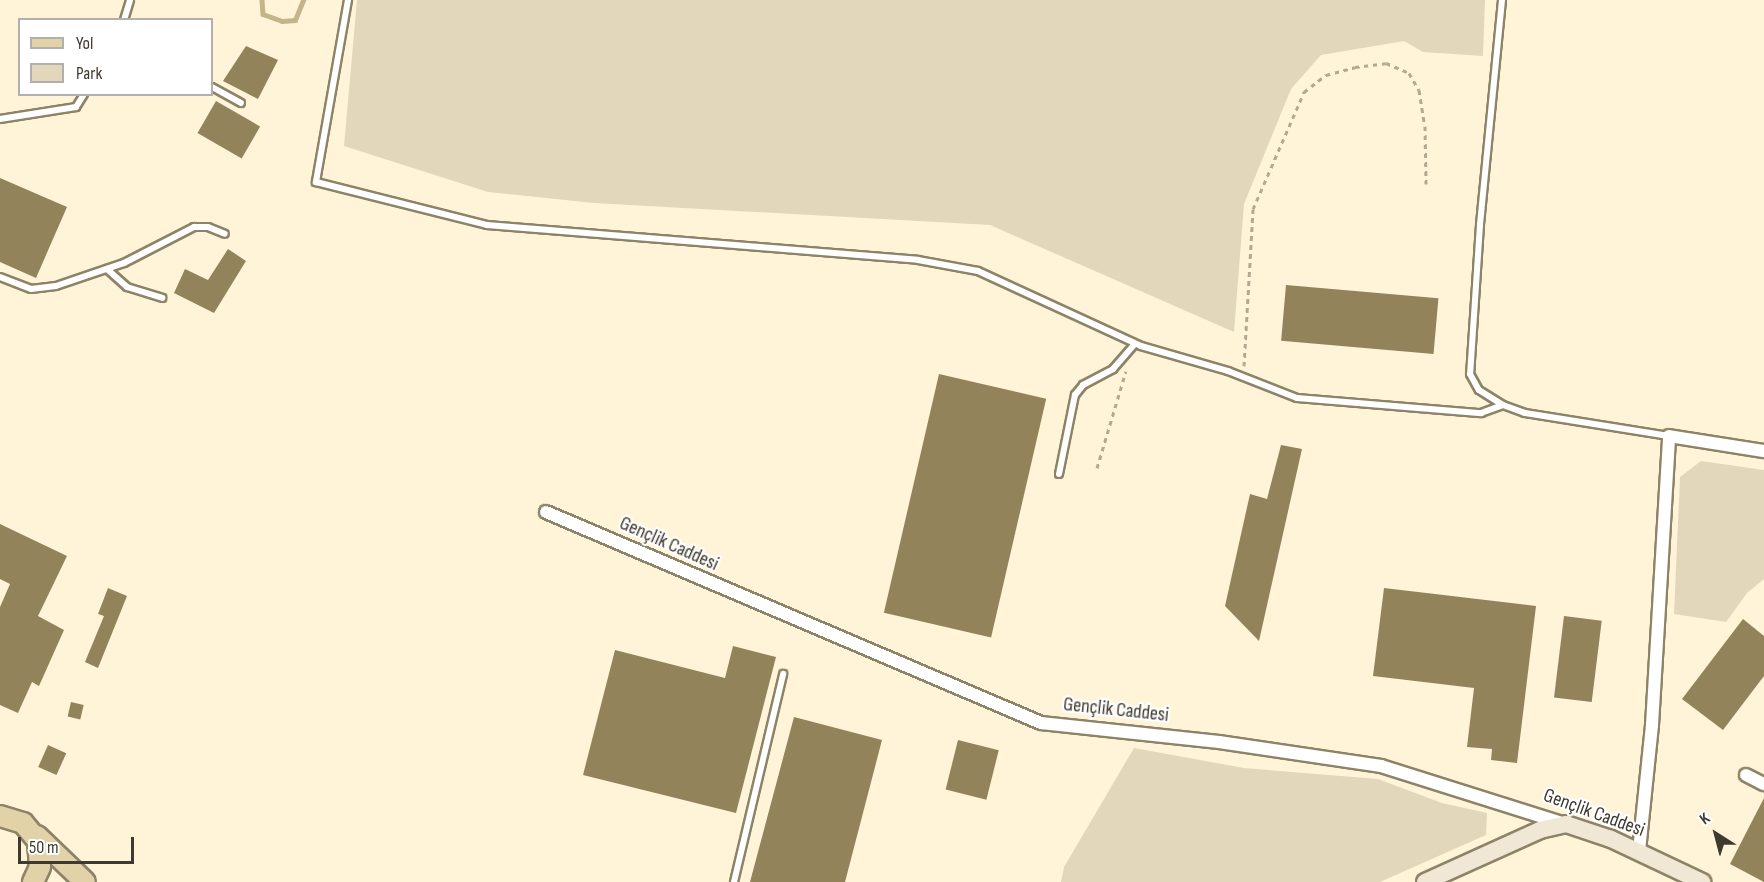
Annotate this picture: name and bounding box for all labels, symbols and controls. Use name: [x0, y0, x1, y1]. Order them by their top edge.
legend: [18, 18, 213, 96]
text: Yol: [76, 33, 93, 54]
text: Park: [76, 63, 102, 84]
street label: Gençlik Caddesi: [616, 511, 722, 577]
street label: Gençlik Caddesi: [1062, 693, 1170, 727]
street label: Gençlik Caddesi: [1540, 784, 1648, 842]
north arrow: [1686, 804, 1746, 864]
text: K: [1696, 809, 1714, 829]
scale bar: [21, 825, 136, 863]
text: 50 m: [29, 837, 59, 858]

